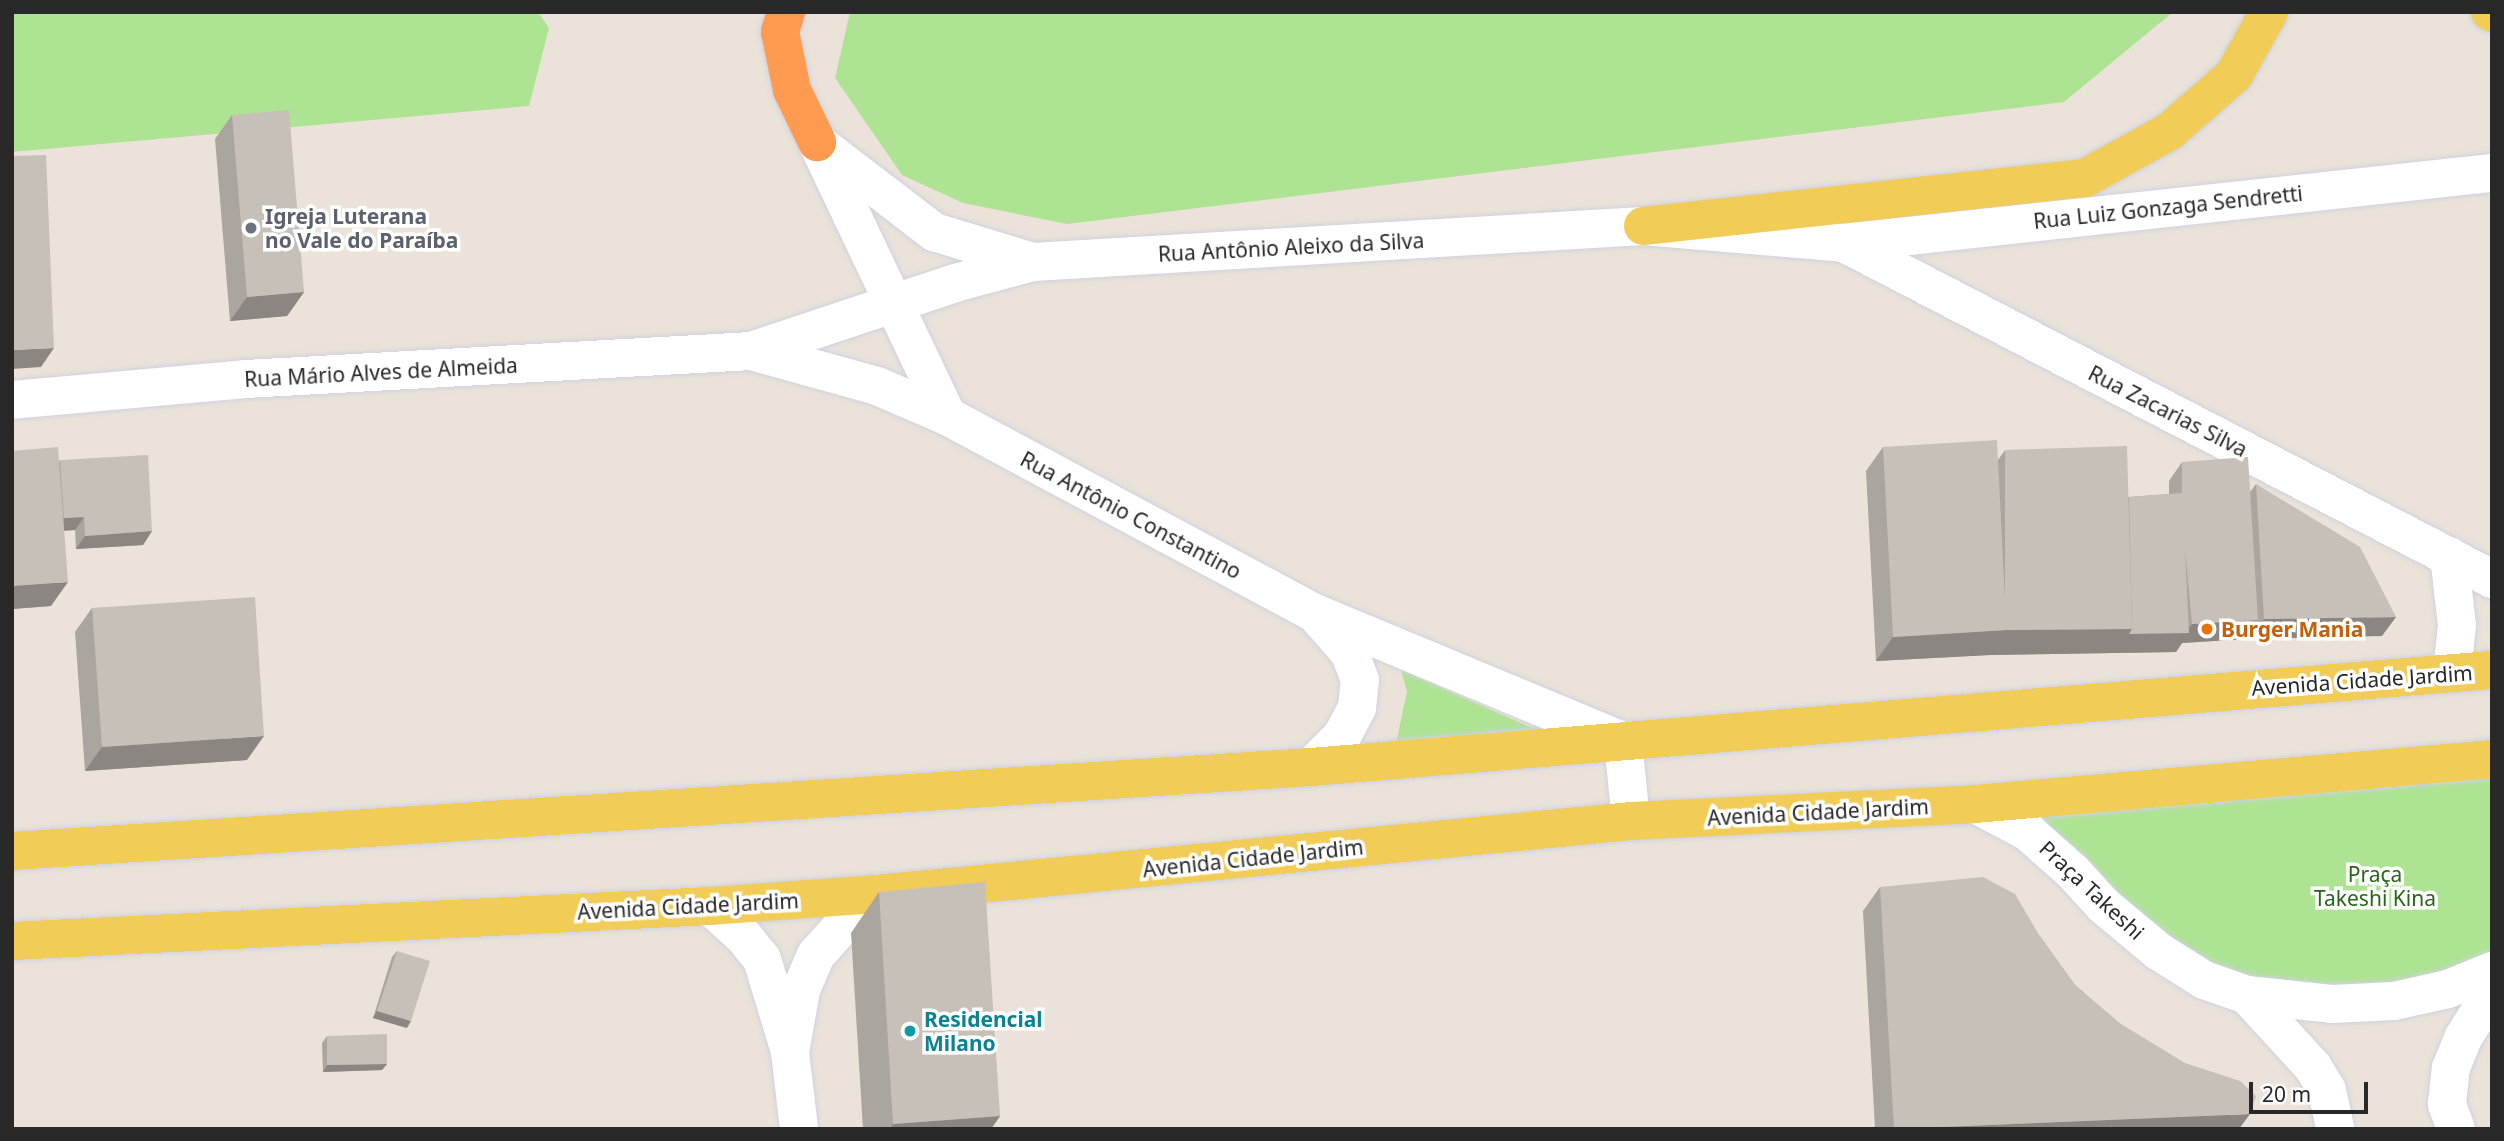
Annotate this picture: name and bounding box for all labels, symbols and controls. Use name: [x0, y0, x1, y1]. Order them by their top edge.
street label: Rua Luiz Gonzaga Sendretti: [2032, 180, 2304, 234]
place label: Igreja Luterana no Vale do Paraíba: [265, 203, 458, 253]
marker: Igreja Luterana no Vale do Paraíba: [243, 220, 259, 236]
street label: Rua Antônio Aleixo da Silva: [1157, 227, 1425, 267]
street label: Rua Mário Alves de Almeida: [244, 352, 518, 392]
street label: Rua Zacarias Silva: [2084, 360, 2252, 462]
street label: Rua Antônio Constantino: [1016, 446, 1246, 584]
place label: Burger Mania: [2221, 616, 2363, 642]
marker: Burger Mania: [2199, 621, 2215, 637]
street label: Avenida Cidade Jardim: [2250, 660, 2474, 700]
street label: Avenida Cidade Jardim: [1707, 794, 1929, 830]
street label: Avenida Cidade Jardim: [1141, 834, 1365, 882]
street label: Praça Takeshi: [2035, 835, 2149, 945]
park label: Praça Takeshi Kina: [2314, 861, 2436, 911]
street label: Avenida Cidade Jardim: [577, 888, 799, 924]
place label: Residencial Milano: [924, 1006, 1043, 1056]
marker: Residencial Milano: [902, 1023, 918, 1039]
scale bar: [2252, 1068, 2371, 1112]
text: 20 m: [2262, 1080, 2311, 1108]

